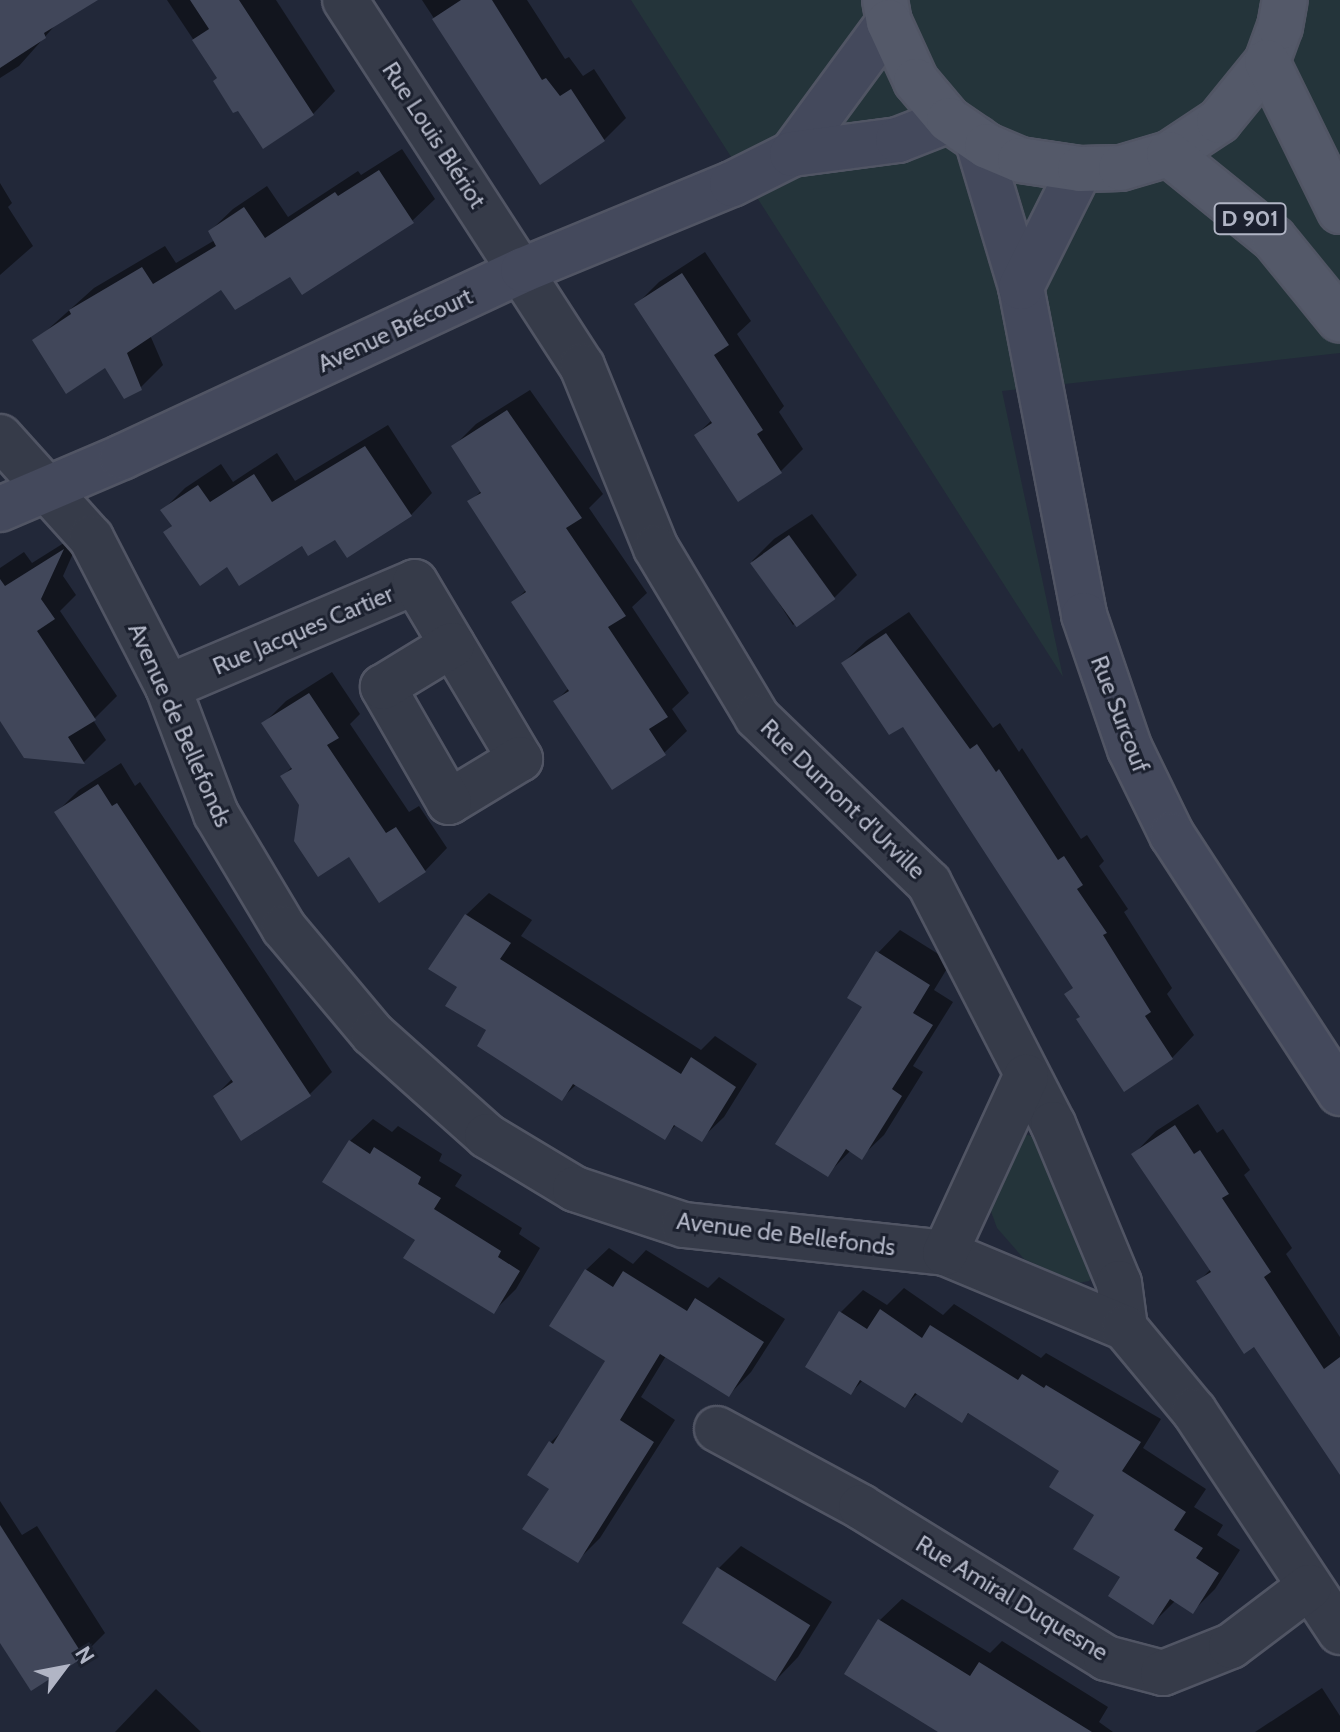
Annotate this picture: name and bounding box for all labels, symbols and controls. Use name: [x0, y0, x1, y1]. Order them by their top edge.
street label: Rue Louis Blériot: [376, 57, 492, 213]
road number: D 901: [1212, 201, 1288, 237]
street label: Avenue Brécourt: [313, 282, 477, 378]
street label: Rue Jacques Cartier: [209, 579, 397, 681]
street label: Avenue de Bellefonds: [122, 619, 238, 831]
street label: Rue Surcouf: [1085, 652, 1155, 776]
street label: Rue Dumont d'Urville: [755, 713, 931, 885]
street label: Avenue de Bellefonds: [675, 1206, 897, 1262]
street label: Rue Amiral Duquesne: [911, 1529, 1113, 1667]
north arrow: [24, 1628, 104, 1708]
text: N: [69, 1641, 100, 1669]

